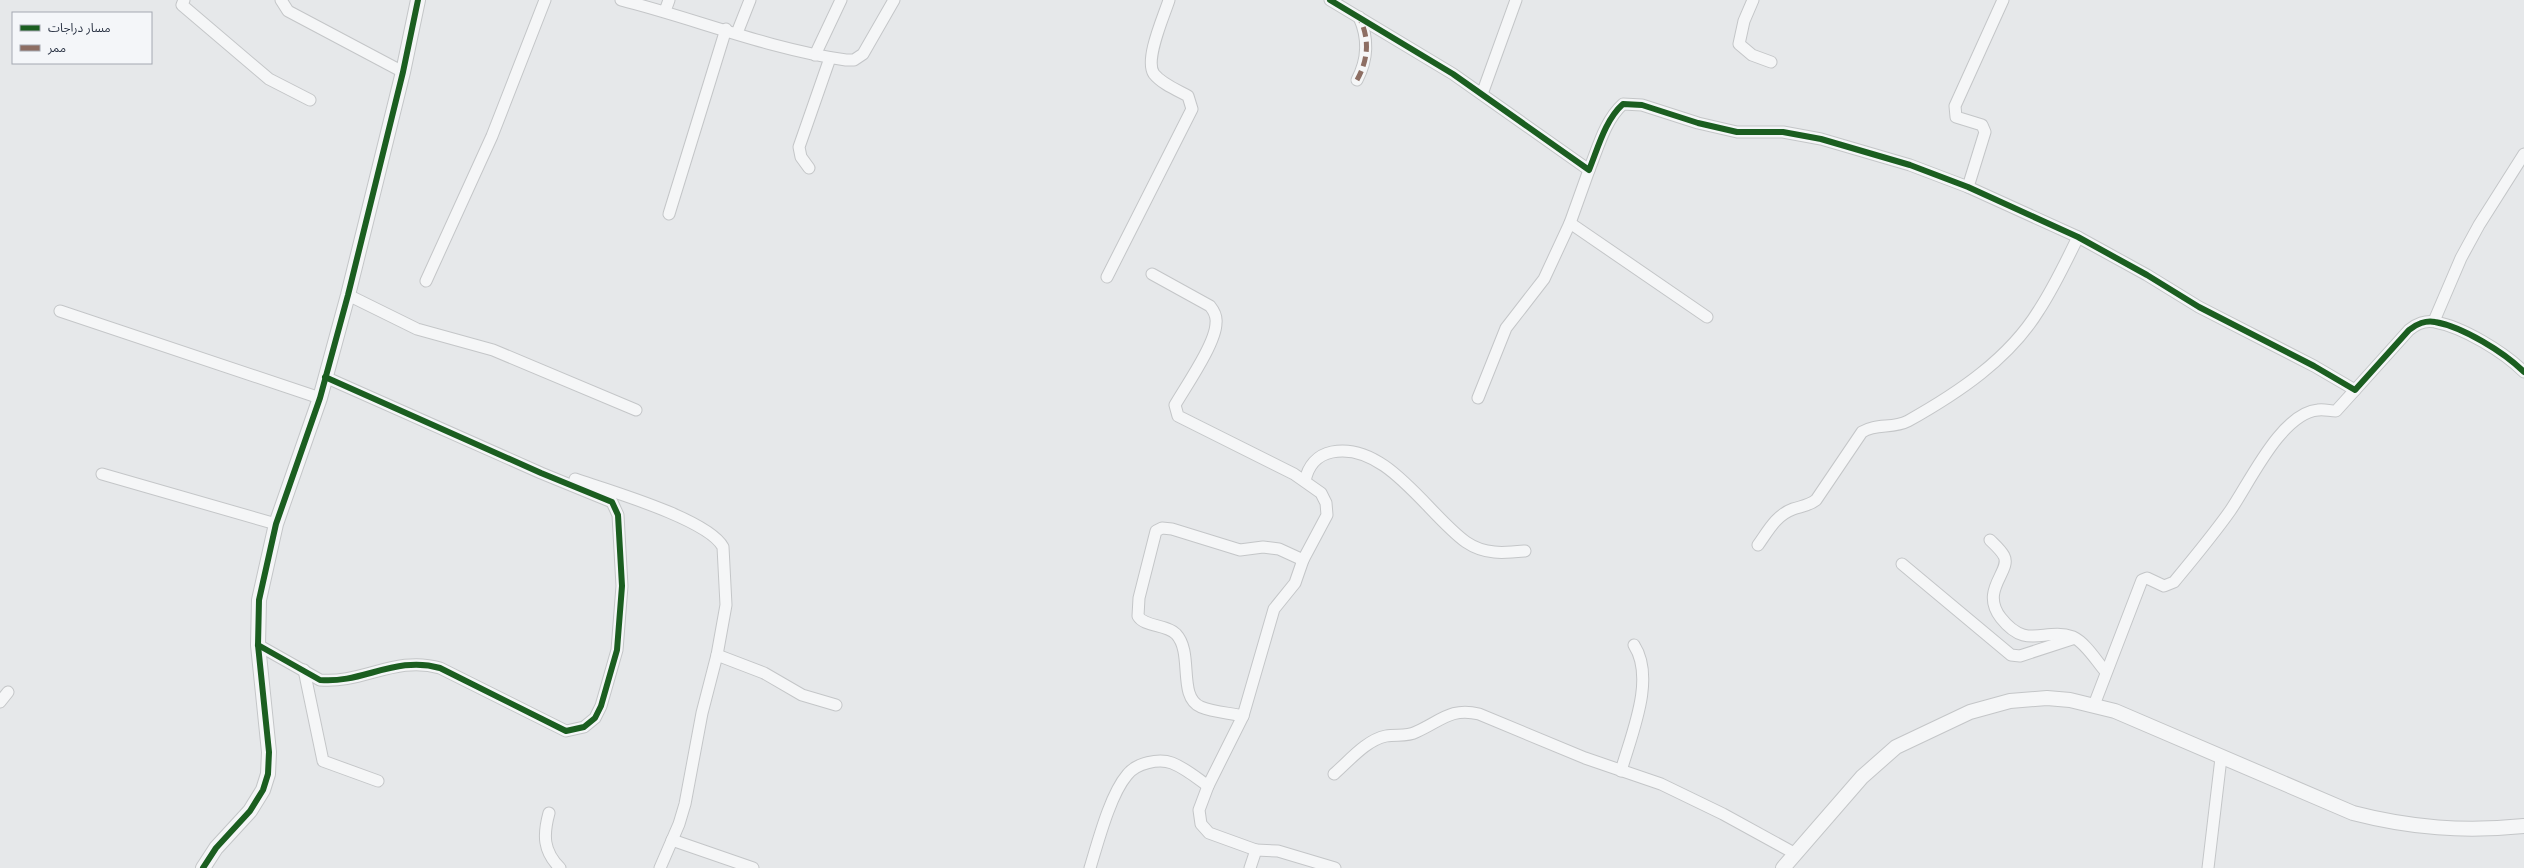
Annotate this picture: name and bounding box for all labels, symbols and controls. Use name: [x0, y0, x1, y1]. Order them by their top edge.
legend: [12, 12, 152, 64]
text: مسار دراجات: [48, 20, 111, 36]
text: ممر: [47, 40, 66, 56]

